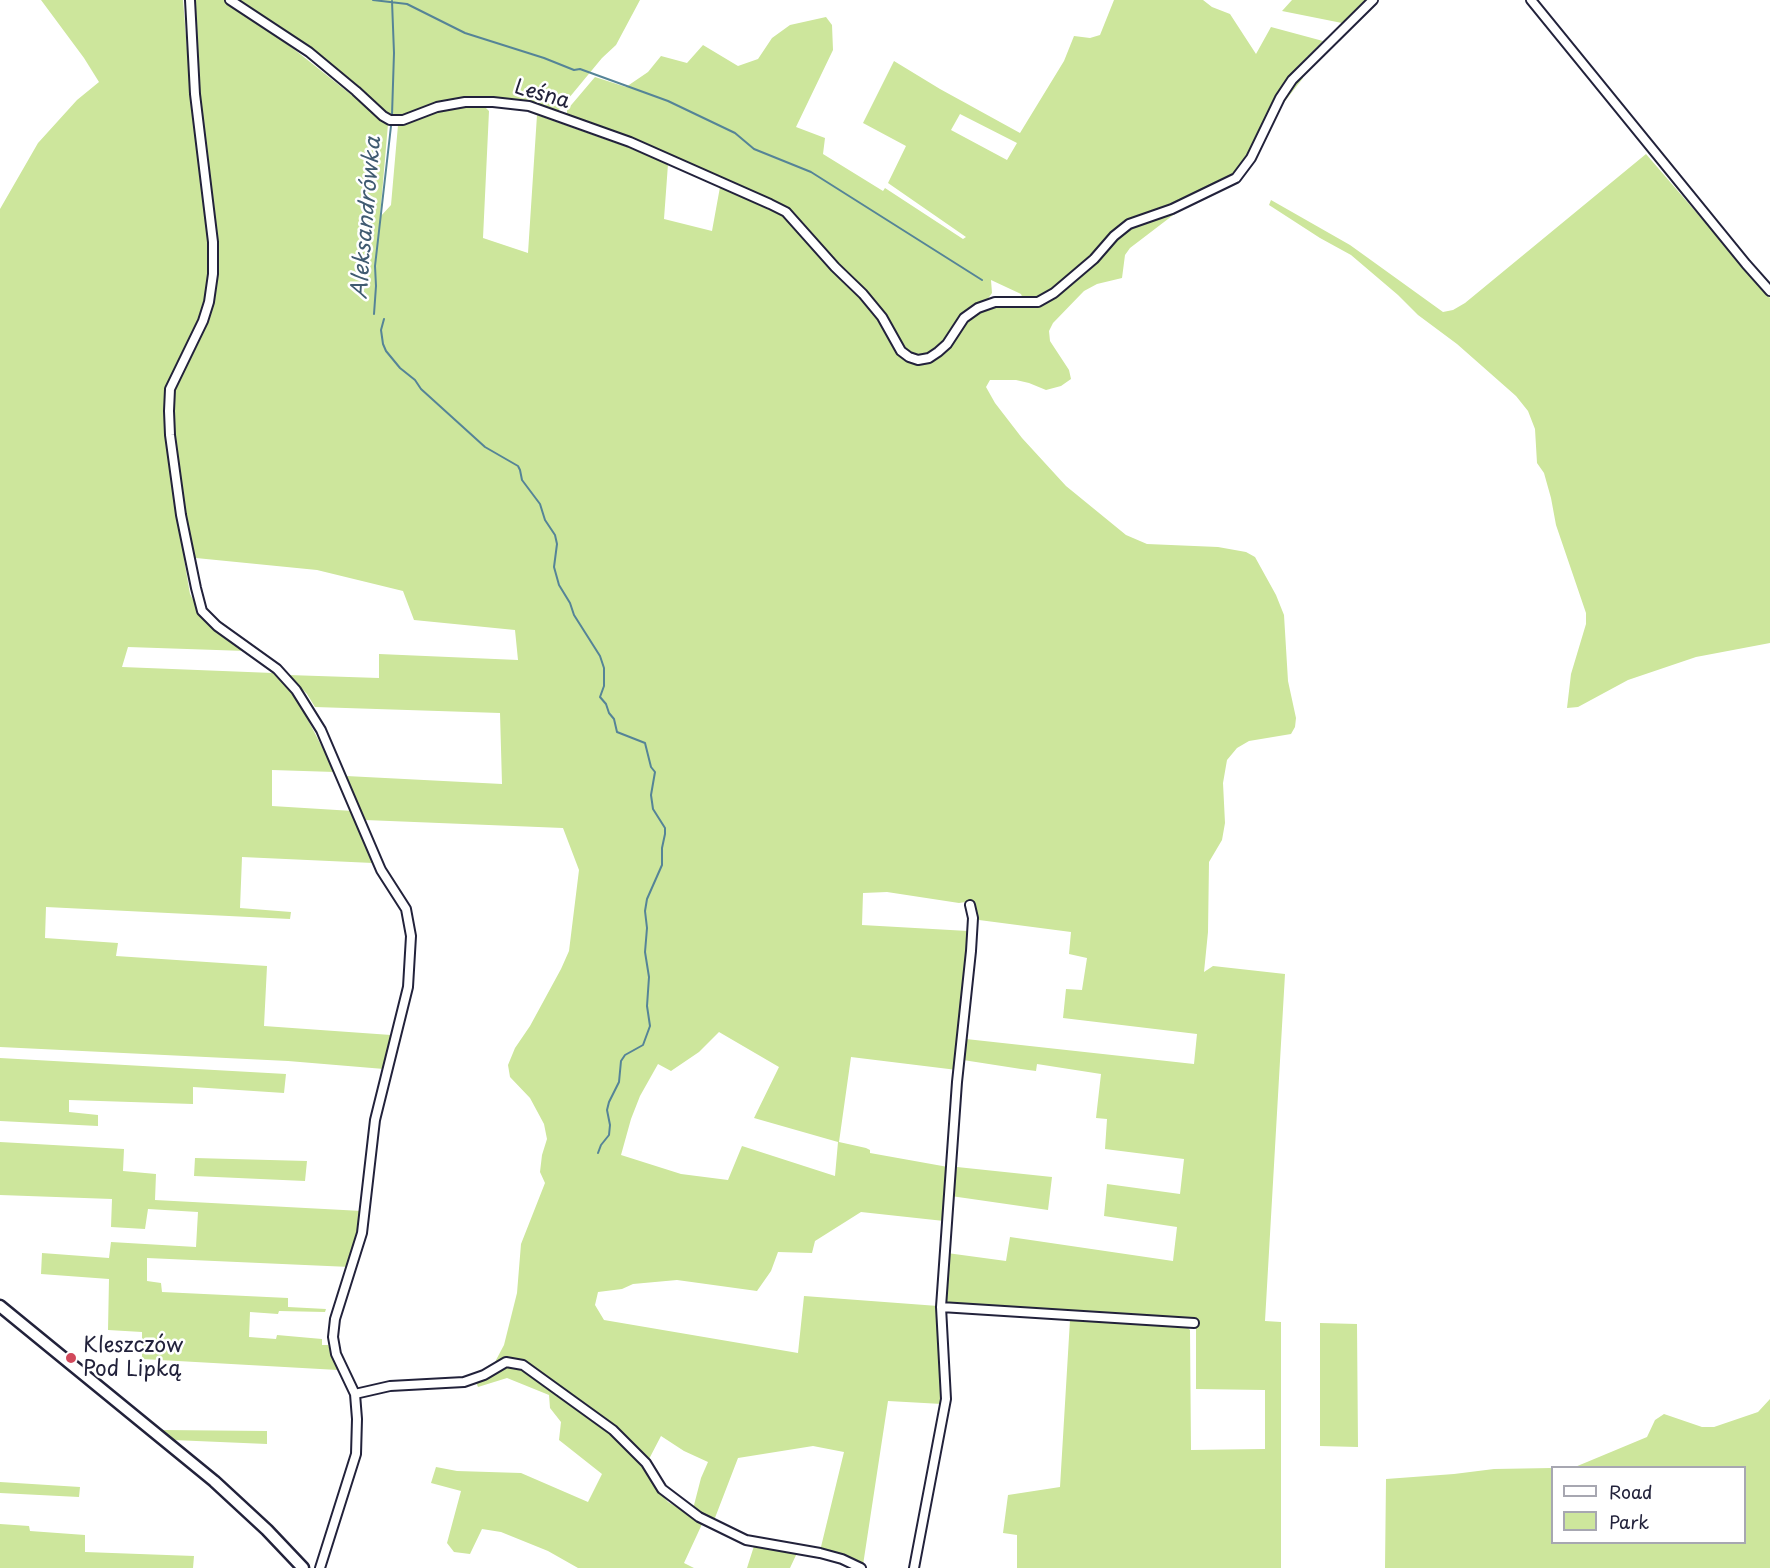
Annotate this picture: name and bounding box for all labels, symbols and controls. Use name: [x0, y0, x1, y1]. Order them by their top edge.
street label: Leśna: [511, 75, 573, 115]
water label: Aleksandrówka: [347, 136, 387, 300]
place label: Kleszczów Pod Lipką: [83, 1333, 183, 1383]
marker: Kleszczów Pod Lipką: [64, 1351, 78, 1365]
legend: [1551, 1466, 1746, 1544]
text: Road: [1609, 1478, 1653, 1505]
text: Park: [1609, 1508, 1649, 1535]

